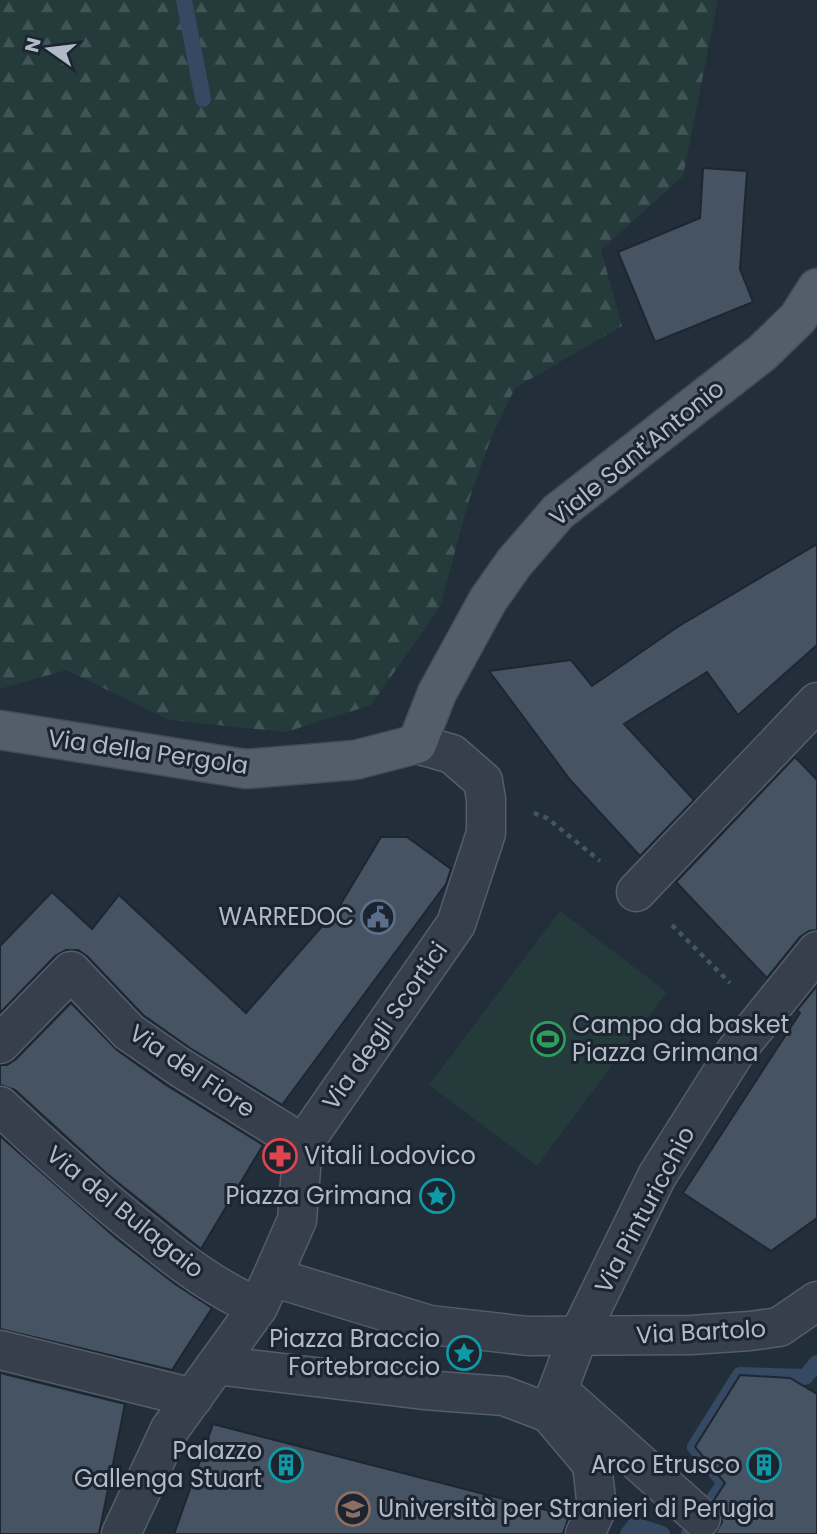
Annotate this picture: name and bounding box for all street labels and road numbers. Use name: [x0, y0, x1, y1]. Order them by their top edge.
street label: Viale Sant'Antonio: [542, 372, 731, 533]
street label: Via della Pergola: [46, 721, 250, 782]
street label: Via degli Scortici: [314, 935, 455, 1116]
street label: Via del Fiore: [123, 1016, 262, 1125]
street label: Via Pinturicchio: [587, 1121, 702, 1299]
street label: Via del Bulagaio: [40, 1138, 211, 1286]
street label: Via Bartolo: [635, 1312, 767, 1351]

